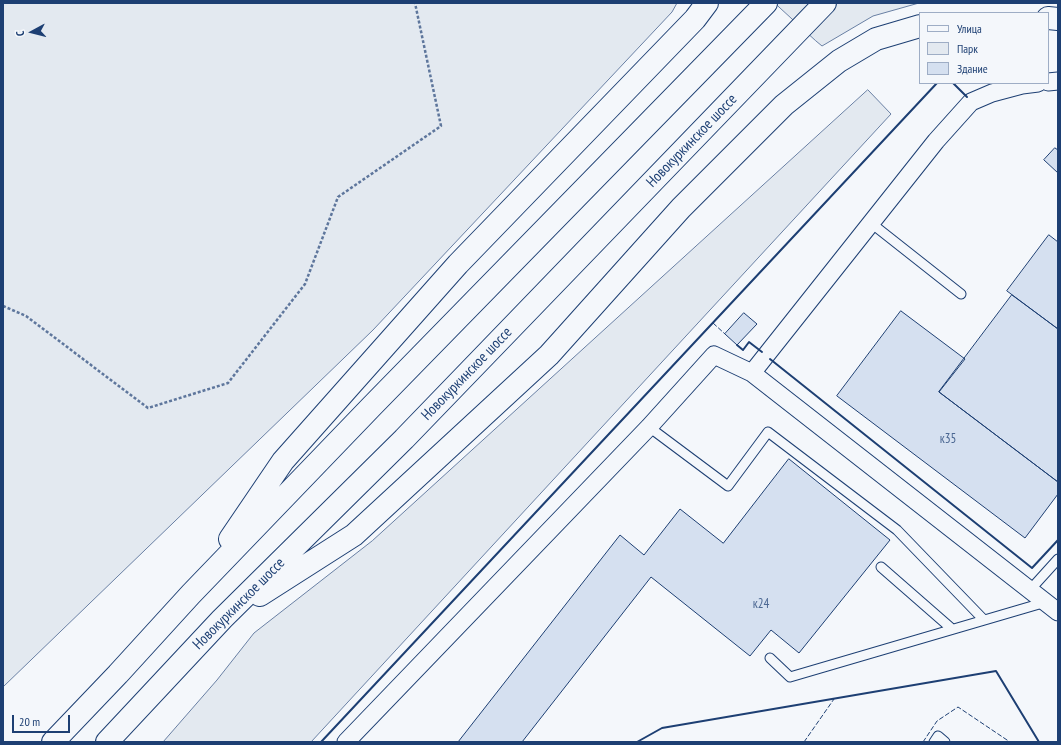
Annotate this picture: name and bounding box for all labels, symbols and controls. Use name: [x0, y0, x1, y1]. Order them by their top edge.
north arrow: [12, 12, 52, 52]
legend: [919, 12, 1049, 84]
text: Улица: [957, 21, 982, 36]
text: С: [13, 30, 27, 37]
text: Парк: [957, 41, 978, 56]
text: Здание: [957, 61, 988, 76]
street label: Новокуркинское шоссе: [643, 91, 741, 191]
street label: Новокуркинское шоссе: [418, 324, 516, 424]
house number: к35: [940, 431, 956, 447]
street label: Новокуркинское шоссе: [189, 554, 289, 654]
house number: к24: [753, 596, 769, 612]
scale bar: [14, 707, 72, 733]
text: 20 m: [19, 714, 40, 729]

